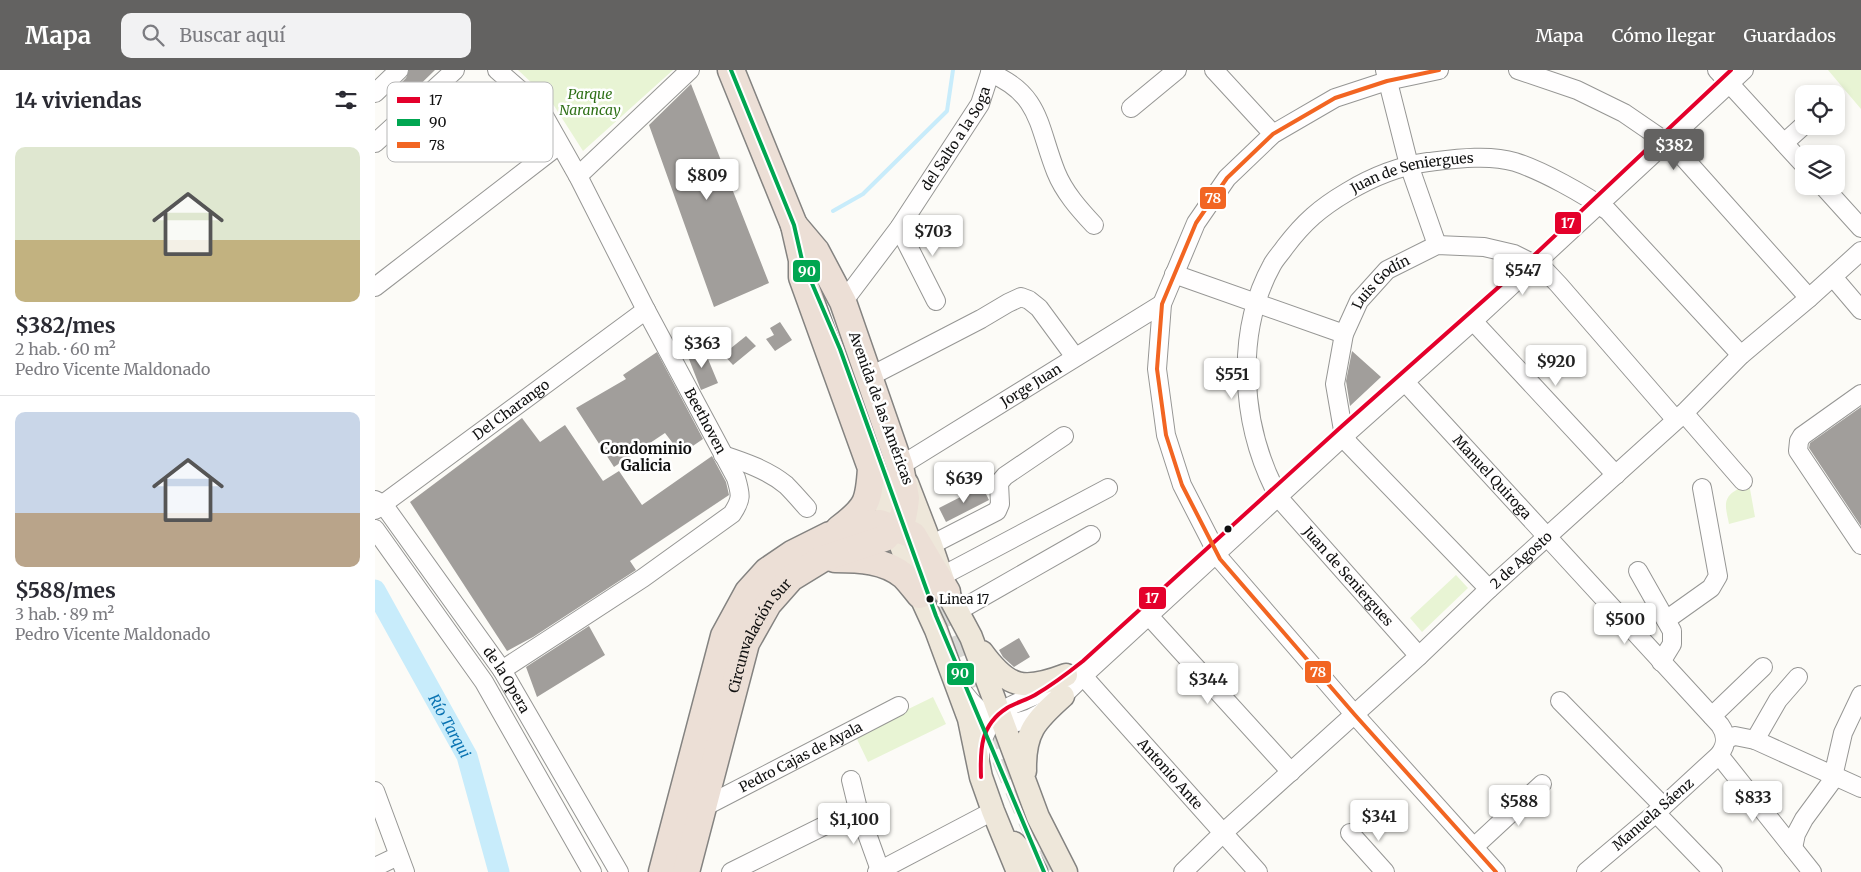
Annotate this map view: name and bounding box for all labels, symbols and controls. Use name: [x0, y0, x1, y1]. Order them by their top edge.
search box: [121, 13, 471, 58]
text: Mapa: [25, 20, 91, 51]
icon: search: [139, 21, 167, 49]
text: Buscar aquí: [179, 23, 285, 47]
text: Mapa: [1535, 24, 1584, 47]
text: Cómo llegar: [1612, 24, 1715, 47]
text: Guardados: [1743, 24, 1836, 47]
legend: [387, 82, 553, 162]
street label: del Salto a la Soga: [917, 84, 994, 194]
park label: Parque Narancay: [559, 85, 621, 119]
map controls: [1795, 85, 1845, 195]
button: locate: [1795, 85, 1845, 135]
icon: filters: [332, 86, 360, 114]
text: 14 viviendas: [15, 87, 142, 114]
text: 17: [429, 91, 443, 109]
text: 90: [429, 113, 447, 131]
pin: $382: [1644, 128, 1704, 171]
text: $382: [1655, 135, 1693, 155]
text: 78: [429, 136, 445, 154]
button: layers: [1795, 145, 1845, 195]
street label: Juan de Seniergues: [1346, 149, 1474, 198]
pin: $809: [677, 158, 737, 201]
text: $809: [687, 165, 727, 185]
icon: home: [143, 179, 233, 269]
line badge: 78: [1199, 186, 1227, 210]
text: 78: [1205, 189, 1222, 207]
line badge: 17: [1554, 211, 1582, 235]
pin: $703: [903, 214, 963, 257]
text: 17: [1561, 214, 1575, 232]
text: $703: [914, 221, 952, 241]
street label: Luis Godín: [1348, 251, 1413, 312]
pin: $547: [1493, 254, 1553, 296]
line badge: 90: [792, 259, 821, 283]
text: $547: [1505, 260, 1541, 280]
text: 90: [798, 262, 816, 280]
text: $382/mes: [15, 312, 116, 339]
pin: $363: [672, 326, 732, 369]
street label: Avenida de las Américas: [845, 328, 917, 487]
text: $363: [683, 333, 721, 353]
text: 2 hab. · 60 m²: [15, 339, 116, 359]
pin: $920: [1526, 344, 1586, 387]
text: $920: [1536, 351, 1576, 371]
pin: $551: [1202, 358, 1262, 400]
text: Pedro Vicente Maldonado: [15, 359, 210, 379]
street label: Jorge Juan: [996, 359, 1065, 411]
text: $551: [1215, 364, 1249, 384]
street label: Del Charango: [469, 375, 553, 444]
street label: Beethoven: [680, 385, 730, 457]
street label: Manuel Quiroga: [1449, 431, 1536, 523]
district label: Condominio Galicia: [600, 439, 692, 475]
icon: home: [143, 445, 233, 535]
pin: $639: [934, 462, 994, 504]
text: $639: [945, 468, 983, 488]
street label: Juan de Seniergues: [1299, 522, 1397, 630]
unlabelled marker: [1223, 524, 1233, 534]
street label: 2 de Agosto: [1486, 527, 1556, 593]
street label: Circunvalación Sur: [724, 575, 795, 695]
text: $588/mes: [15, 577, 116, 604]
line badge: 17: [1138, 586, 1167, 610]
text: 17: [1145, 589, 1159, 607]
place label: Linea 17: [939, 591, 990, 608]
marker: Linea 17: [925, 594, 935, 604]
pin: $500: [1595, 602, 1655, 645]
text: 3 hab. · 89 m²: [15, 604, 114, 624]
text: $500: [1605, 609, 1645, 629]
text: Pedro Vicente Maldonado: [15, 624, 210, 644]
street label: de la Opera: [479, 643, 534, 717]
line badge: 78: [1304, 660, 1332, 684]
line badge: 90: [946, 662, 975, 686]
pin: $344: [1178, 662, 1238, 705]
text: 78: [1310, 663, 1327, 681]
text: 90: [951, 664, 969, 682]
text: $344: [1188, 669, 1228, 689]
water label: Río Tarqui: [425, 690, 476, 761]
street label: Pedro Cajas de Ayala: [736, 717, 866, 796]
street label: Antonio Ante: [1133, 734, 1207, 813]
street label: Manuela Sáenz: [1609, 774, 1698, 854]
pin: $833: [1723, 780, 1783, 823]
pin: $588: [1489, 784, 1549, 827]
text: $833: [1734, 787, 1772, 807]
text: $588: [1500, 791, 1538, 811]
pin: $341: [1349, 800, 1409, 842]
pin: $1,100: [813, 802, 895, 845]
text: $341: [1361, 806, 1397, 826]
text: $1,100: [829, 809, 879, 829]

